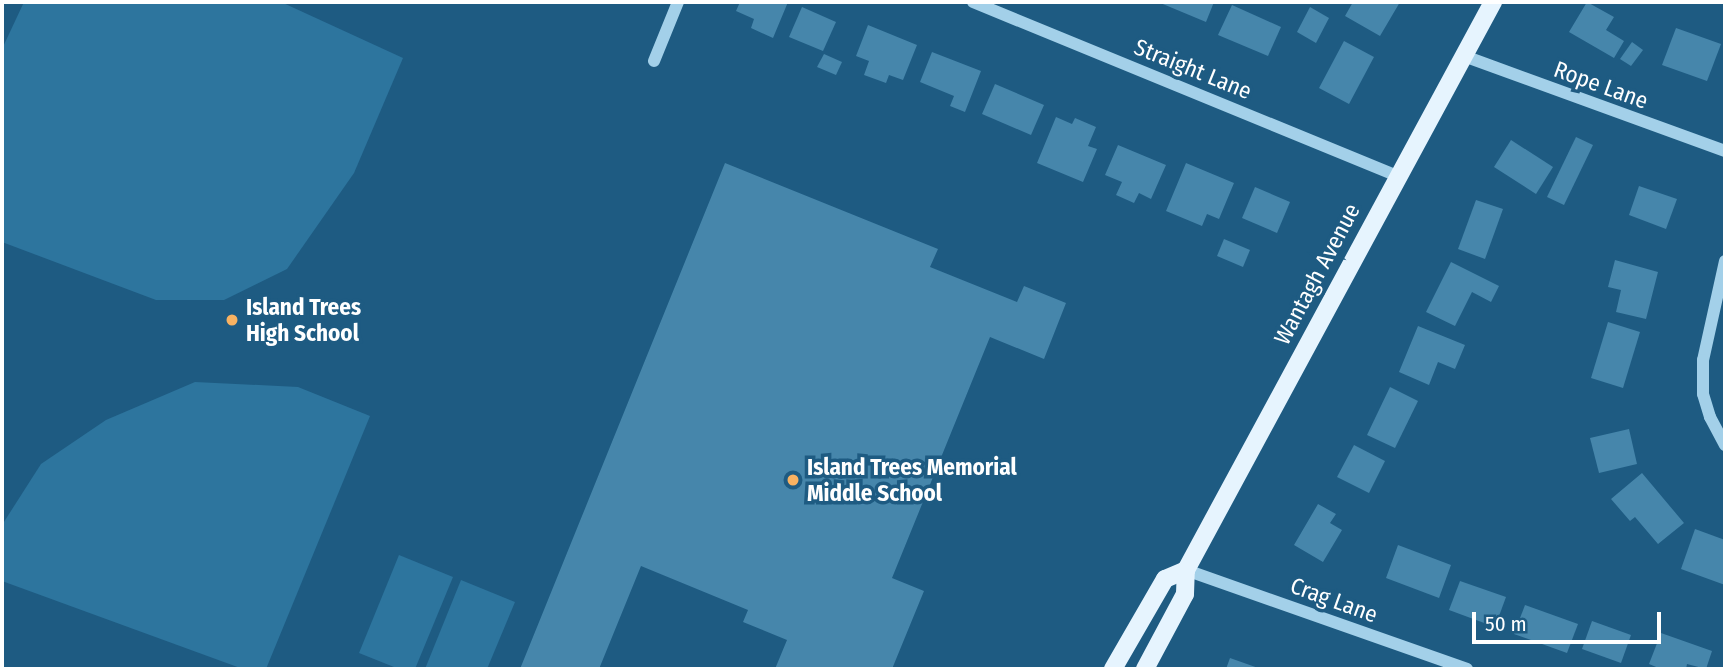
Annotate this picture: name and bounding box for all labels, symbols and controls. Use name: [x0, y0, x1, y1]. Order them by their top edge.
street label: Straight Lane: [1130, 33, 1256, 105]
street label: Rope Lane: [1550, 55, 1652, 115]
street label: Wantagh Avenue: [1268, 199, 1366, 349]
place label: Island Trees High School: [246, 293, 361, 347]
marker: Island Trees High School: [224, 312, 240, 328]
place label: Island Trees Memorial Middle School: [807, 453, 1017, 507]
marker: Island Trees Memorial Middle School: [785, 472, 801, 488]
street label: Crag Lane: [1287, 572, 1381, 628]
scale bar: [1475, 598, 1664, 642]
text: 50 m: [1485, 611, 1527, 637]

